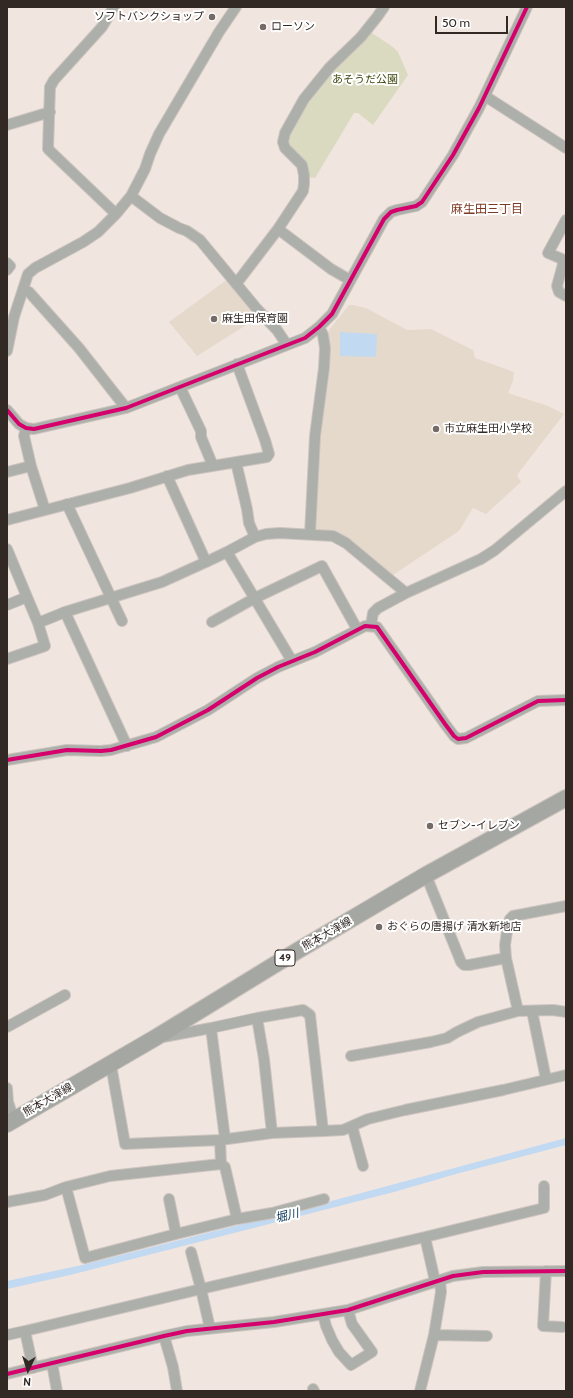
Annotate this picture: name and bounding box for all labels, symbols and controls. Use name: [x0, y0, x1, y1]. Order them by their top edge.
scale bar: [437, 8, 510, 34]
place label: ソフトバンクショップ: [94, 10, 204, 24]
marker: ソフトバンクショップ: [207, 12, 217, 22]
text: 50 m: [442, 15, 470, 30]
place label: ローソン: [271, 20, 315, 34]
marker: ローソン: [258, 22, 268, 32]
park label: あそうだ公園: [332, 73, 398, 87]
district label: 麻生田三丁目: [451, 202, 523, 216]
place label: 麻生田保育園: [222, 312, 288, 326]
marker: 麻生田保育園: [209, 314, 219, 324]
place label: 市立麻生田小学校: [444, 422, 532, 436]
marker: 市立麻生田小学校: [431, 424, 441, 434]
place label: セブン-イレブン: [438, 819, 520, 833]
marker: セブン-イレブン: [425, 821, 435, 831]
street label: 熊本大津線: [300, 915, 354, 953]
place label: おぐらの唐揚げ 清水新地店: [387, 920, 521, 934]
marker: おぐらの唐揚げ 清水新地店: [374, 922, 384, 932]
road number: 49: [275, 950, 295, 966]
street label: 熊本大津線: [21, 1081, 75, 1119]
water label: 堀川: [274, 1206, 300, 1226]
north arrow: [8, 1350, 48, 1390]
text: N: [23, 1375, 32, 1389]

